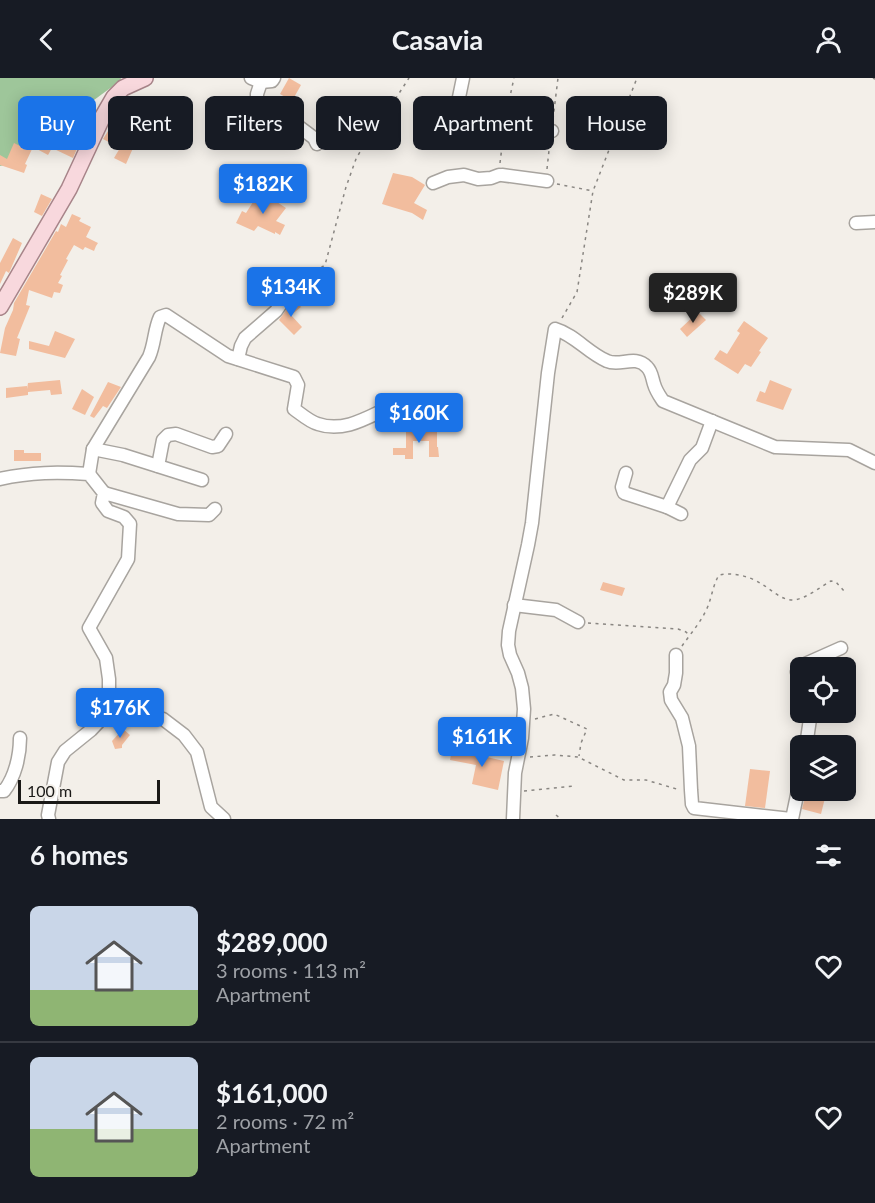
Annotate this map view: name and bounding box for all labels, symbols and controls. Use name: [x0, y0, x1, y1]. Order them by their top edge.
icon: back: [30, 23, 63, 56]
text: Casavia: [392, 23, 483, 56]
icon: person: [812, 23, 845, 56]
chip: Buy: [18, 96, 96, 150]
chip: Rent: [108, 96, 193, 150]
chip: Filters: [205, 96, 304, 150]
chip: New: [316, 96, 401, 150]
chip: Apartment: [413, 96, 554, 150]
chip: House: [566, 96, 667, 150]
pin: $182K: [221, 164, 305, 215]
text: $182K: [233, 171, 293, 195]
pin: $134K: [249, 267, 333, 318]
pin: $289K: [651, 273, 735, 324]
text: $134K: [261, 274, 321, 298]
text: $289K: [663, 280, 723, 304]
pin: $160K: [377, 393, 461, 444]
text: $160K: [389, 400, 449, 424]
map controls: [790, 657, 856, 801]
button: locate: [790, 657, 856, 723]
pin: $176K: [78, 688, 162, 739]
text: $176K: [90, 695, 150, 719]
pin: $161K: [440, 717, 524, 768]
text: $161K: [452, 724, 512, 748]
button: layers: [790, 735, 856, 801]
scale bar: [18, 777, 160, 804]
text: 100 m: [27, 781, 72, 800]
text: 6 homes: [30, 839, 128, 871]
icon: filters: [812, 839, 845, 872]
text: $289,000: [216, 926, 328, 958]
icon: home: [78, 930, 150, 1002]
icon: heart: [812, 950, 845, 983]
text: 3 rooms · 113 m²: [216, 958, 366, 982]
text: Apartment: [216, 982, 310, 1006]
text: $161,000: [216, 1077, 328, 1109]
icon: home: [78, 1081, 150, 1153]
icon: heart: [812, 1101, 845, 1134]
text: 2 rooms · 72 m²: [216, 1109, 354, 1133]
text: Apartment: [216, 1133, 310, 1157]

